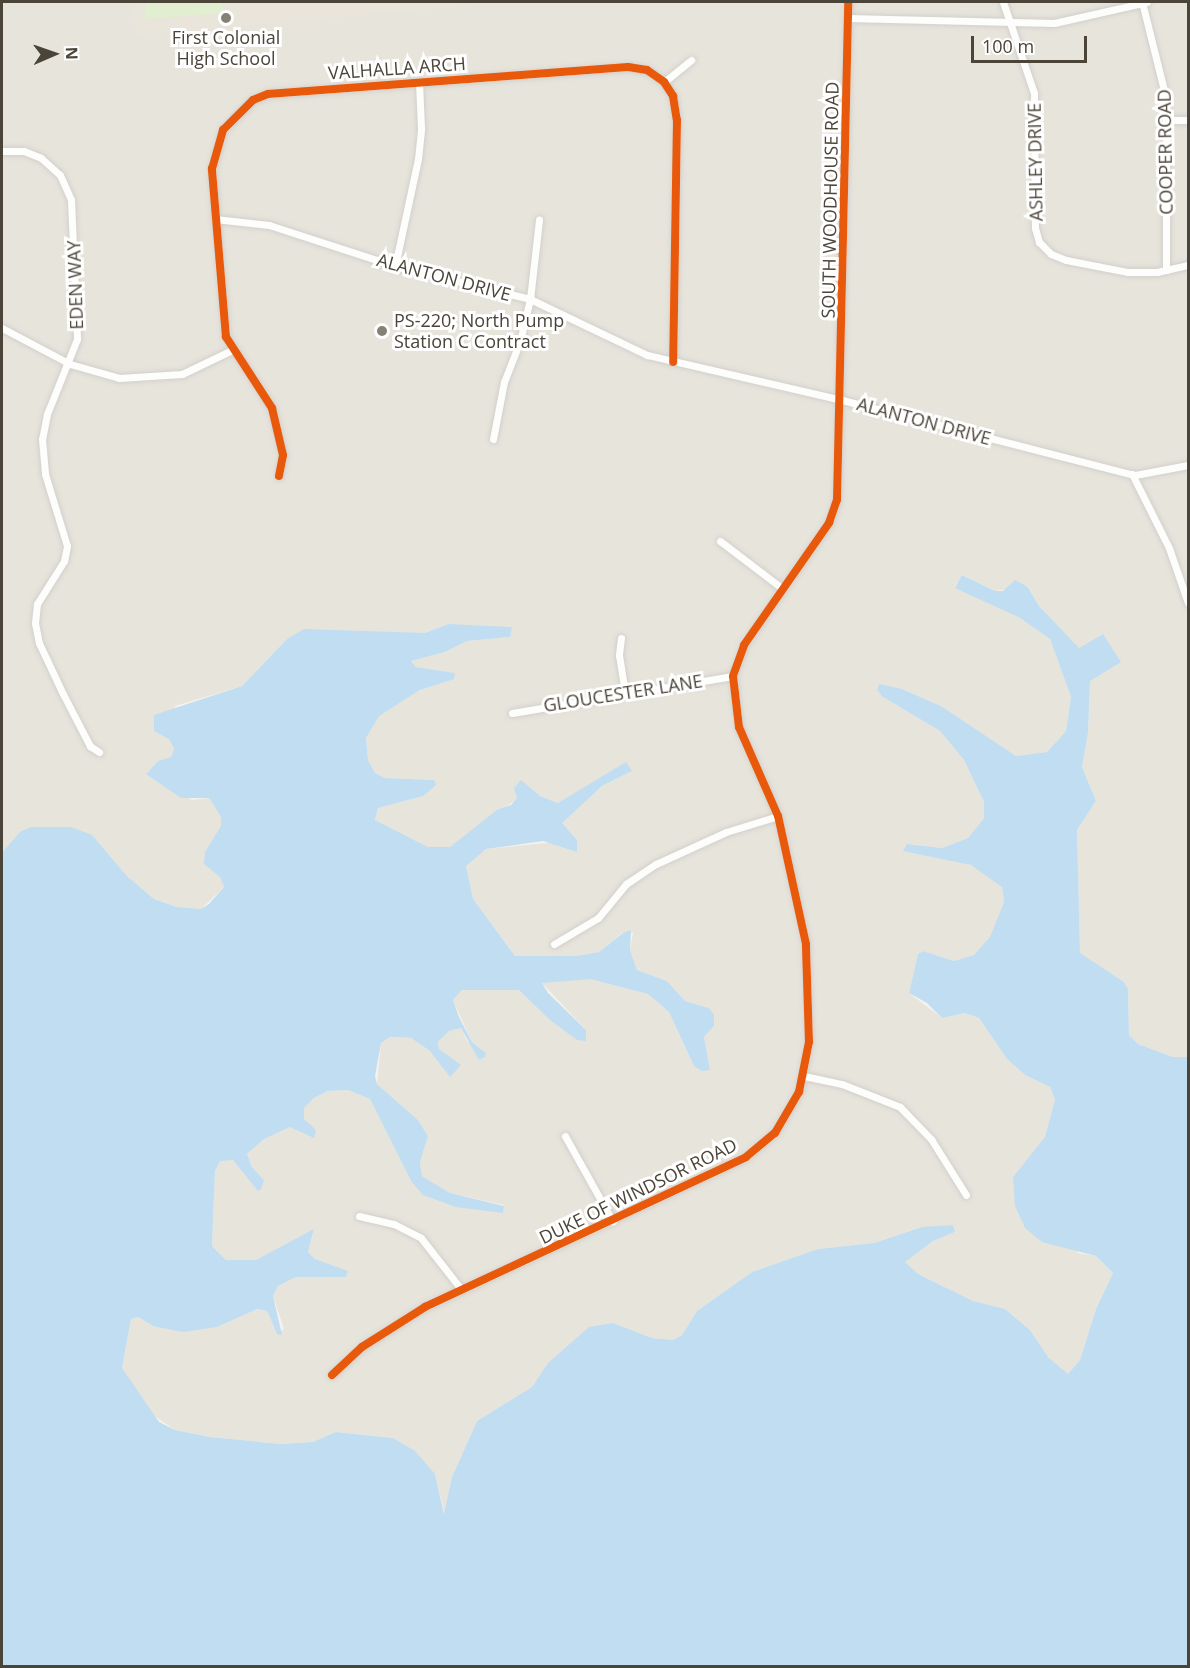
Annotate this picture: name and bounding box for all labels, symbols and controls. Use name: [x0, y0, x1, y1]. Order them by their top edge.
marker: First Colonial High School: [219, 11, 233, 25]
north arrow: [24, 24, 84, 84]
scale bar: [974, 24, 1090, 62]
place label: First Colonial High School: [172, 27, 280, 70]
text: 100 m: [982, 34, 1034, 58]
text: N: [61, 46, 83, 60]
street label: VALHALLA ARCH: [327, 52, 467, 84]
street label: SOUTH WOODHOUSE ROAD: [817, 81, 843, 319]
street label: COOPER ROAD: [1153, 89, 1177, 215]
street label: ASHLEY DRIVE: [1023, 103, 1047, 221]
street label: EDEN WAY: [63, 240, 87, 330]
street label: ALANTON DRIVE: [375, 249, 513, 305]
place label: PS-220; North Pump Station C Contract: [394, 310, 564, 352]
marker: PS-220; North Pump Station C Contract: [375, 324, 389, 338]
street label: ALANTON DRIVE: [855, 393, 993, 449]
street label: GLOUCESTER LANE: [542, 670, 704, 716]
street label: DUKE OF WINDSOR ROAD: [536, 1134, 740, 1248]

